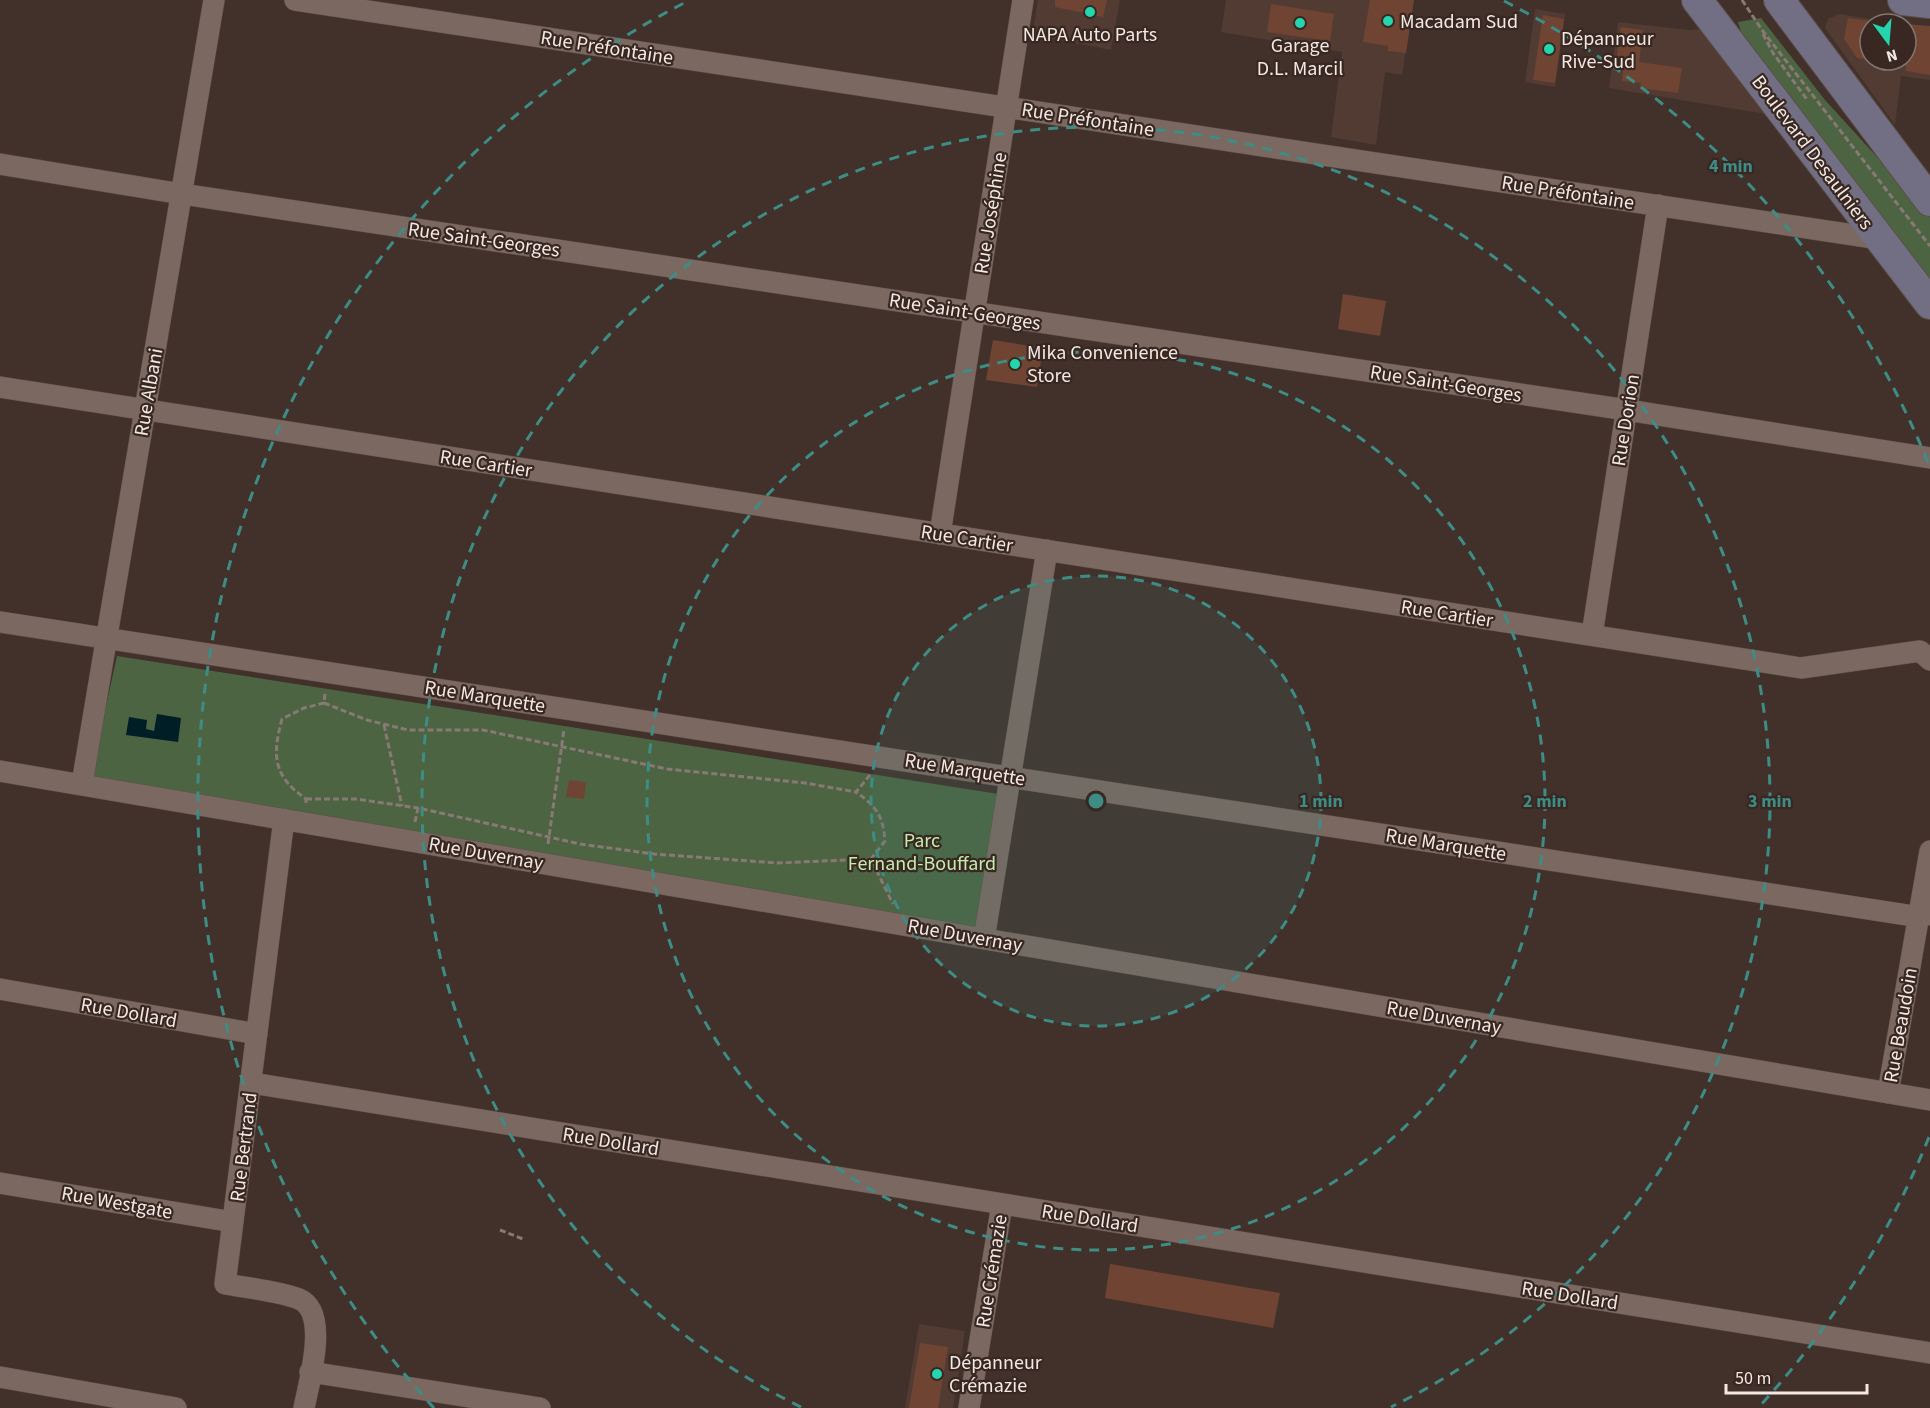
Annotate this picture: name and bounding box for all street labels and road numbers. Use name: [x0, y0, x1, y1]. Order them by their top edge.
street label: Rue Préfontaine: [539, 24, 675, 72]
street label: Boulevard Desaulniers: [1745, 69, 1880, 236]
street label: Rue Préfontaine: [1020, 96, 1156, 144]
street label: Rue Joséphine: [968, 150, 1014, 276]
street label: Rue Préfontaine: [1500, 169, 1636, 217]
street label: Rue Saint-Georges: [406, 215, 562, 265]
street label: Rue Saint-Georges: [887, 286, 1043, 338]
street label: Rue Albani: [127, 346, 170, 438]
street label: Rue Saint-Georges: [1368, 358, 1524, 410]
street label: Rue Dorion: [1605, 372, 1647, 468]
street label: Rue Cartier: [438, 443, 534, 485]
street label: Rue Cartier: [919, 518, 1015, 560]
street label: Rue Cartier: [1399, 593, 1495, 635]
street label: Rue Marquette: [422, 674, 547, 720]
street label: Rue Marquette: [902, 747, 1027, 793]
street label: Rue Marquette: [1383, 822, 1508, 868]
street label: Rue Duvernay: [426, 830, 546, 878]
street label: Rue Duvernay: [905, 912, 1025, 960]
street label: Rue Beaudoin: [1877, 965, 1925, 1085]
street label: Rue Dollard: [78, 991, 179, 1035]
street label: Rue Duvernay: [1384, 994, 1504, 1042]
street label: Rue Bertrand: [223, 1091, 265, 1203]
street label: Rue Dollard: [561, 1121, 661, 1163]
street label: Rue Westgate: [59, 1179, 175, 1227]
street label: Rue Dollard: [1040, 1198, 1140, 1240]
street label: Rue Crémazie: [969, 1212, 1015, 1330]
street label: Rue Dollard: [1520, 1275, 1620, 1317]

